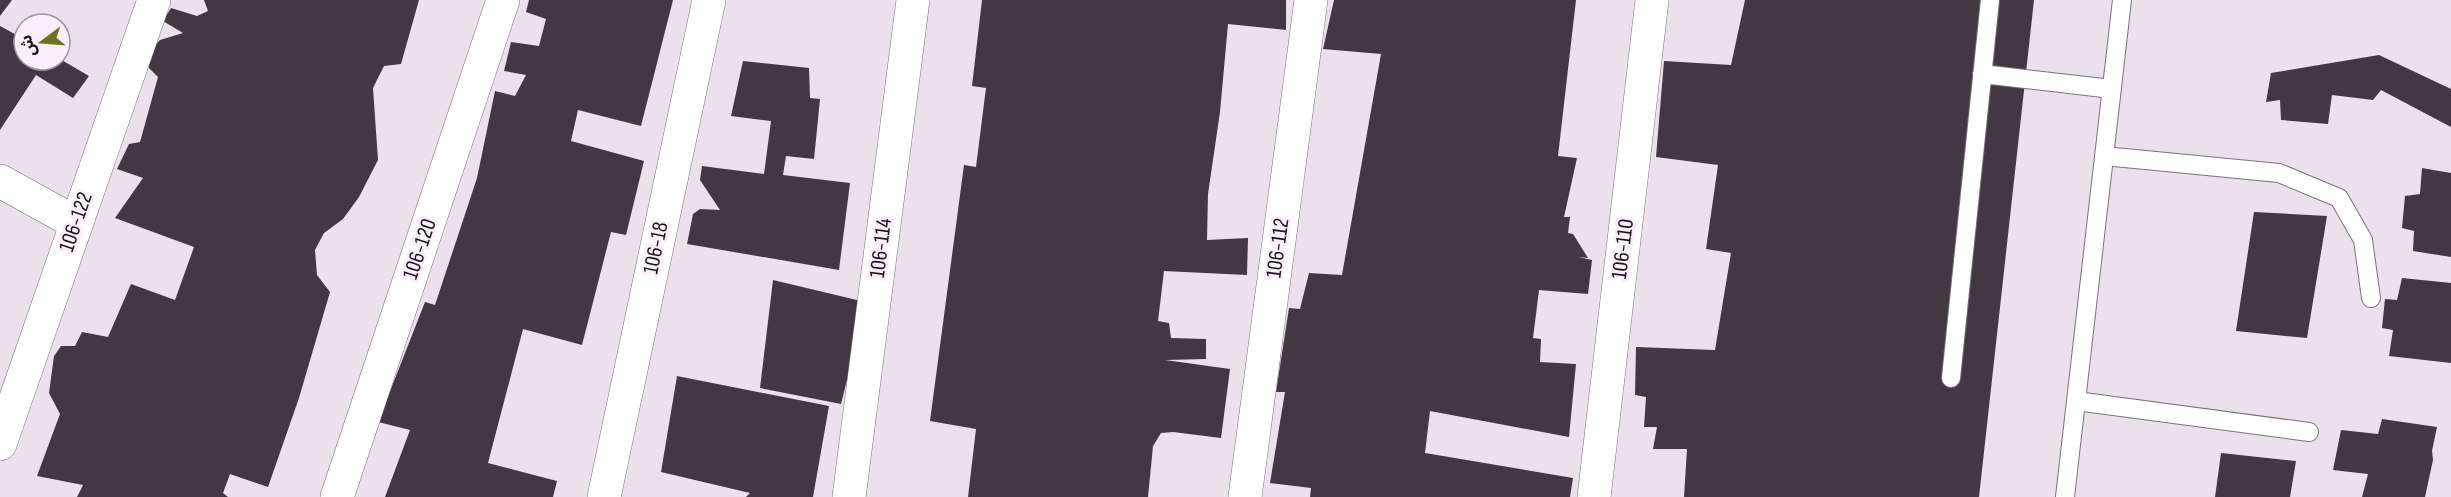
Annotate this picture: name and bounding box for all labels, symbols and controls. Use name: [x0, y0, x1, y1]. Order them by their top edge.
north arrow: [12, 12, 72, 72]
text: ش: [17, 32, 41, 59]
street label: 106-122: [53, 189, 99, 255]
street label: 106-120: [397, 215, 443, 283]
street label: 106-112: [1260, 216, 1296, 280]
street label: 106-114: [864, 217, 898, 279]
street label: 106-110: [1606, 217, 1640, 281]
street label: 106-18: [637, 219, 675, 277]

